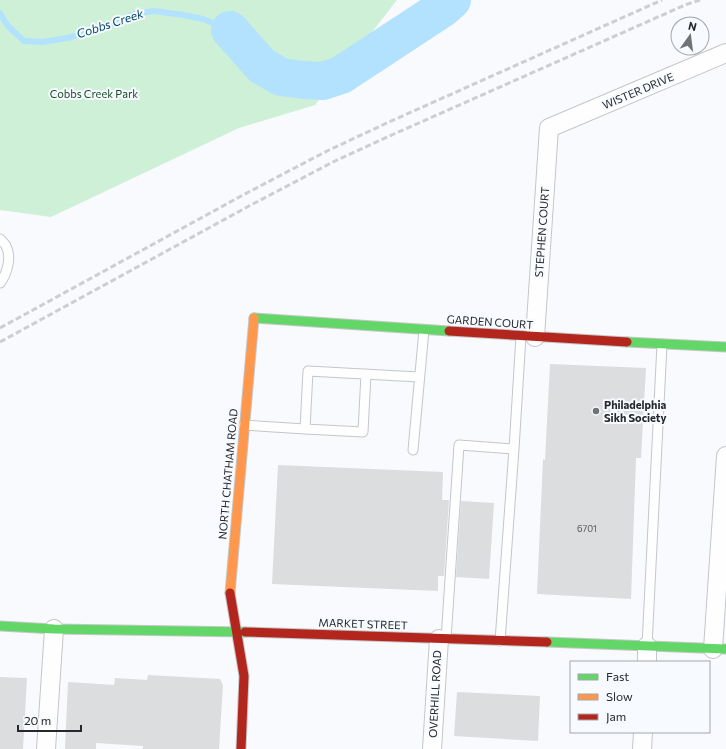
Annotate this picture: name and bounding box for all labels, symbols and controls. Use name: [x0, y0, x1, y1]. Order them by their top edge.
water label: Cobbs Creek: [75, 6, 145, 40]
north arrow: [670, 16, 710, 56]
text: N: [687, 19, 698, 33]
street label: WISTER DRIVE: [600, 70, 675, 111]
park label: Cobbs Creek Park: [50, 87, 138, 100]
street label: STEPHEN COURT: [532, 186, 551, 278]
street label: GARDEN COURT: [446, 312, 534, 331]
place label: Philadelphia Sikh Society: [604, 398, 667, 424]
marker: Philadelphia Sikh Society: [591, 406, 601, 416]
street label: NORTH CHATHAM ROAD: [215, 408, 240, 540]
house number: 6701: [577, 523, 597, 534]
street label: MARKET STREET: [318, 615, 408, 632]
street label: OVERHILL ROAD: [426, 650, 443, 738]
legend: [570, 661, 710, 733]
text: Fast: [606, 669, 629, 683]
text: Slow: [606, 689, 633, 703]
scale bar: [18, 707, 81, 733]
text: Jam: [606, 709, 626, 724]
text: 20 m: [24, 713, 51, 727]

